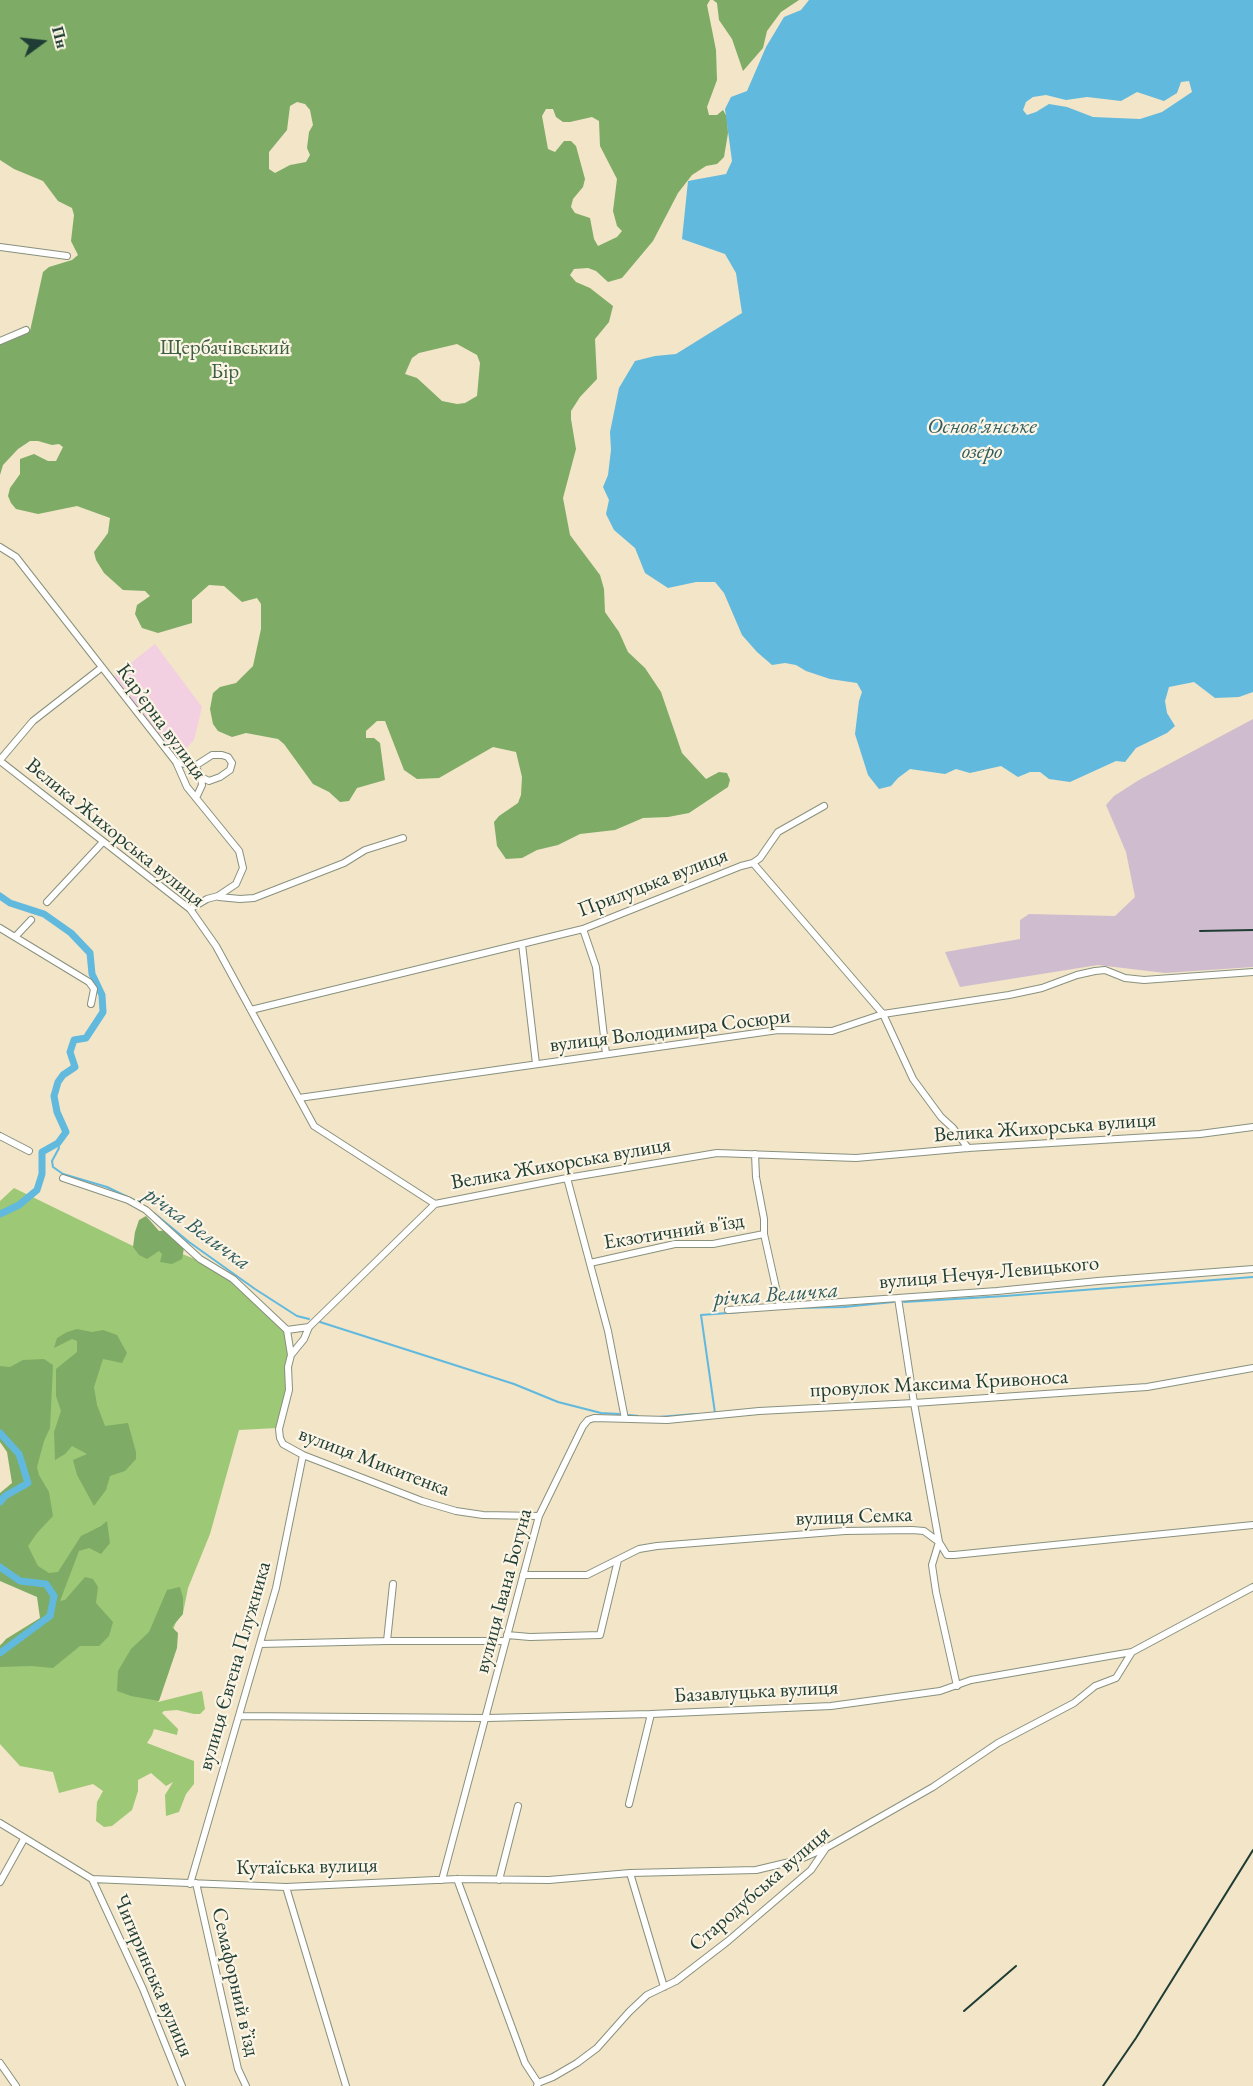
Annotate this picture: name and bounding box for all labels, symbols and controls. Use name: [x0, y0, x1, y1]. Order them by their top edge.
north arrow: [12, 12, 72, 72]
text: Пн: [47, 24, 73, 50]
park label: Щербачівський Бір: [160, 335, 290, 385]
water label: Основ'янське озеро: [927, 414, 1037, 466]
street label: Кар’єрна вулиця: [110, 659, 212, 785]
street label: Велика Жихорська вулиця: [20, 753, 210, 913]
street label: Прилуцька вулиця: [574, 843, 732, 923]
street label: вулиця Володимира Сосюри: [548, 1004, 792, 1058]
street label: Велика Жихорська вулиця: [933, 1108, 1157, 1148]
street label: Велика Жихорська вулиця: [449, 1132, 673, 1196]
water label: річка Величка: [139, 1182, 255, 1276]
street label: Екзотичний в'їзд: [602, 1208, 746, 1256]
street label: вулиця Нечуя-Левицького: [878, 1251, 1100, 1295]
water label: річка Величка: [713, 1277, 839, 1313]
street label: провулок Максима Кривоноса: [809, 1365, 1069, 1403]
street label: вулиця Микитенка: [295, 1422, 453, 1502]
street label: вулиця Семка: [795, 1502, 913, 1532]
street label: вулиця Івана Богуна: [470, 1506, 538, 1676]
street label: вулиця Євгена Плужника: [193, 1559, 277, 1773]
street label: Базавлуцька вулиця: [673, 1675, 839, 1709]
street label: Стародубська вулиця: [684, 1821, 836, 1957]
street label: Кутаїська вулиця: [236, 1853, 378, 1881]
street label: Чигиринська вулиця: [107, 1891, 199, 2061]
street label: Семафорний в’їзд: [206, 1905, 264, 2059]

